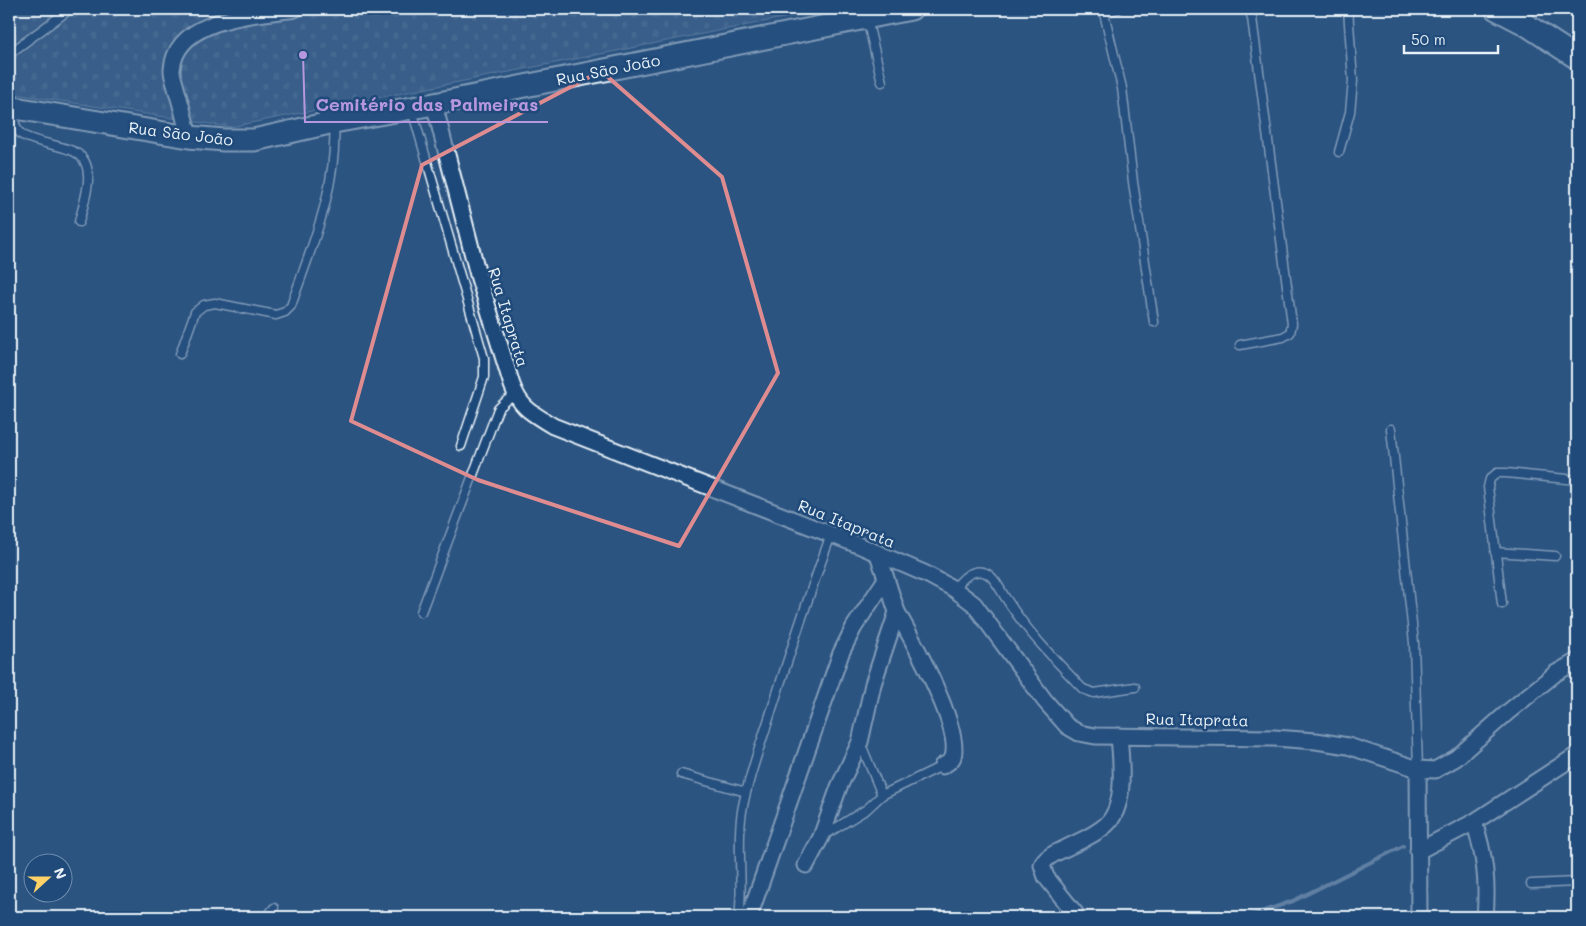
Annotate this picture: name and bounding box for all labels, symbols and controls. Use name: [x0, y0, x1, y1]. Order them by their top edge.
scale bar: [1404, 22, 1497, 54]
text: 50 m: [1411, 29, 1446, 49]
street label: Rua São João: [554, 49, 662, 89]
callout: Cemitério das Palmeiras: [305, 89, 548, 122]
text: Cemitério das Palmeiras: [316, 92, 538, 116]
street label: Rua São João: [127, 116, 235, 150]
street label: Rua Itaprata: [484, 265, 534, 369]
street label: Rua Itaprata: [795, 494, 899, 552]
street label: Rua Itaprata: [1145, 708, 1249, 730]
north arrow: [22, 854, 72, 904]
text: N: [50, 865, 71, 882]

